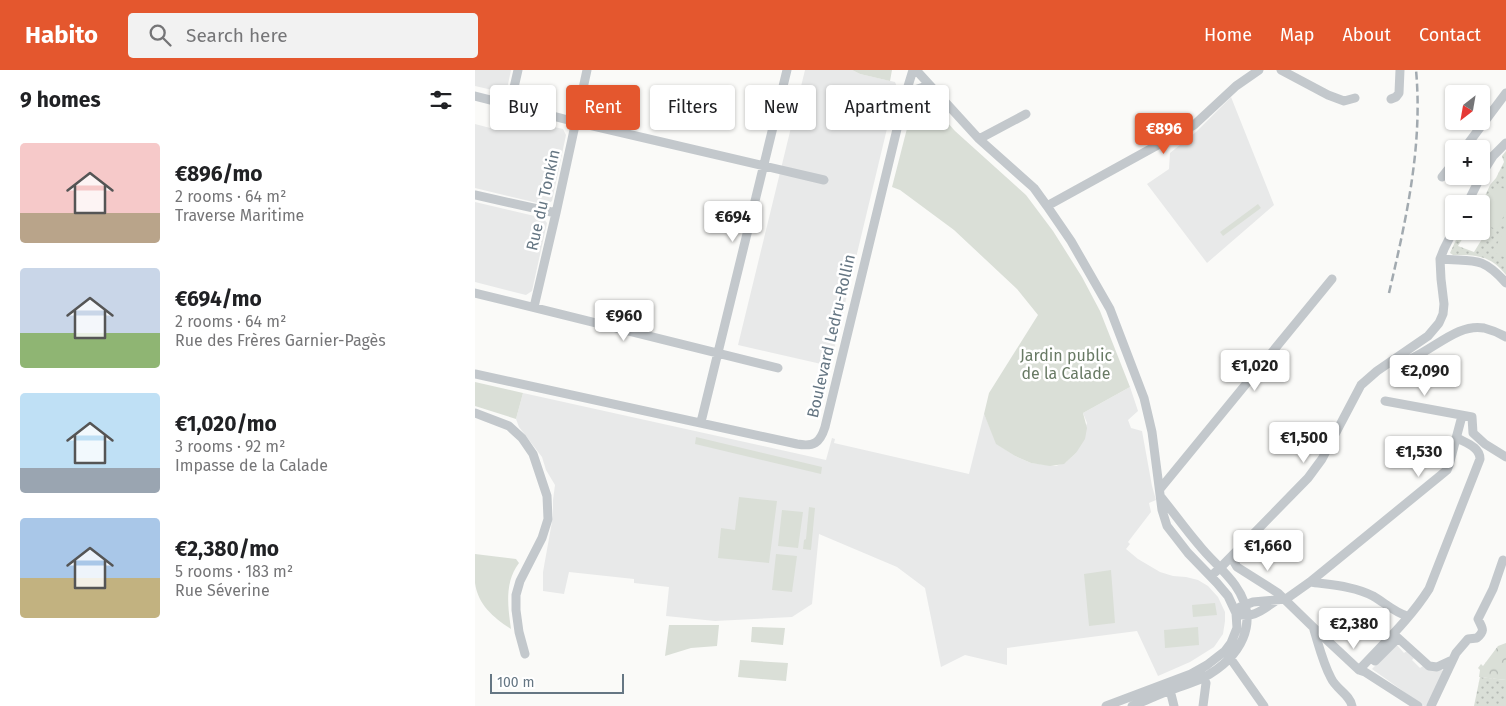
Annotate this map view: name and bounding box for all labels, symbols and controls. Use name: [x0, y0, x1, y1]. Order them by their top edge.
search box: [128, 13, 478, 58]
text: Habito: [25, 21, 98, 49]
icon: search: [146, 21, 174, 49]
text: Search here: [186, 24, 288, 47]
text: Home: [1204, 24, 1252, 46]
text: Map: [1280, 24, 1314, 46]
text: About: [1342, 24, 1391, 46]
text: Contact: [1419, 24, 1481, 46]
chip: Buy: [490, 85, 556, 130]
chip: Rent: [566, 85, 640, 130]
chip: Filters: [650, 85, 735, 130]
chip: New: [745, 85, 816, 130]
chip: Apartment: [826, 85, 949, 130]
north arrow: [1445, 85, 1490, 130]
map controls: [1445, 85, 1490, 240]
icon: filters: [427, 86, 455, 114]
text: 9 homes: [20, 87, 101, 113]
pin: €896: [1134, 112, 1194, 155]
text: €896: [1146, 119, 1182, 138]
button: +: [1445, 140, 1490, 185]
street label: Rue du Tonkin: [522, 148, 564, 252]
text: €896/mo: [175, 161, 262, 187]
icon: home: [60, 163, 120, 223]
text: 2 rooms · 64 m²: [175, 187, 286, 206]
button: −: [1445, 195, 1490, 240]
pin: €694: [703, 200, 763, 243]
text: Traverse Maritime: [175, 206, 304, 225]
text: €694: [715, 207, 751, 226]
street label: Boulevard Ledru-Rollin: [803, 252, 859, 420]
text: €694/mo: [175, 286, 262, 312]
icon: home: [60, 288, 120, 348]
pin: €960: [594, 300, 654, 342]
text: €960: [606, 306, 642, 325]
text: 2 rooms · 64 m²: [175, 312, 286, 331]
text: Rue des Frères Garnier-Pagès: [175, 331, 386, 350]
park label: Jardin public de la Calade: [1020, 346, 1112, 383]
pin: €1,020: [1214, 350, 1296, 392]
pin: €2,090: [1384, 354, 1466, 397]
text: €1,020: [1232, 356, 1278, 375]
text: €2,090: [1401, 361, 1449, 380]
text: €1,020/mo: [175, 411, 277, 437]
icon: home: [60, 413, 120, 473]
pin: €1,500: [1263, 422, 1345, 464]
text: €1,500: [1280, 428, 1328, 447]
pin: €1,530: [1378, 436, 1460, 478]
text: 3 rooms · 92 m²: [175, 437, 285, 456]
text: €1,530: [1396, 442, 1442, 461]
text: Impasse de la Calade: [175, 456, 328, 475]
pin: €1,660: [1227, 530, 1309, 572]
text: €2,380/mo: [175, 536, 279, 562]
text: €1,660: [1244, 536, 1292, 555]
icon: home: [60, 538, 120, 598]
text: 5 rooms · 183 m²: [175, 562, 293, 581]
text: Rue Séverine: [175, 581, 270, 600]
pin: €2,380: [1313, 608, 1395, 650]
text: €2,380: [1330, 614, 1378, 633]
scale bar: [490, 671, 624, 694]
text: 100 m: [497, 674, 534, 691]

